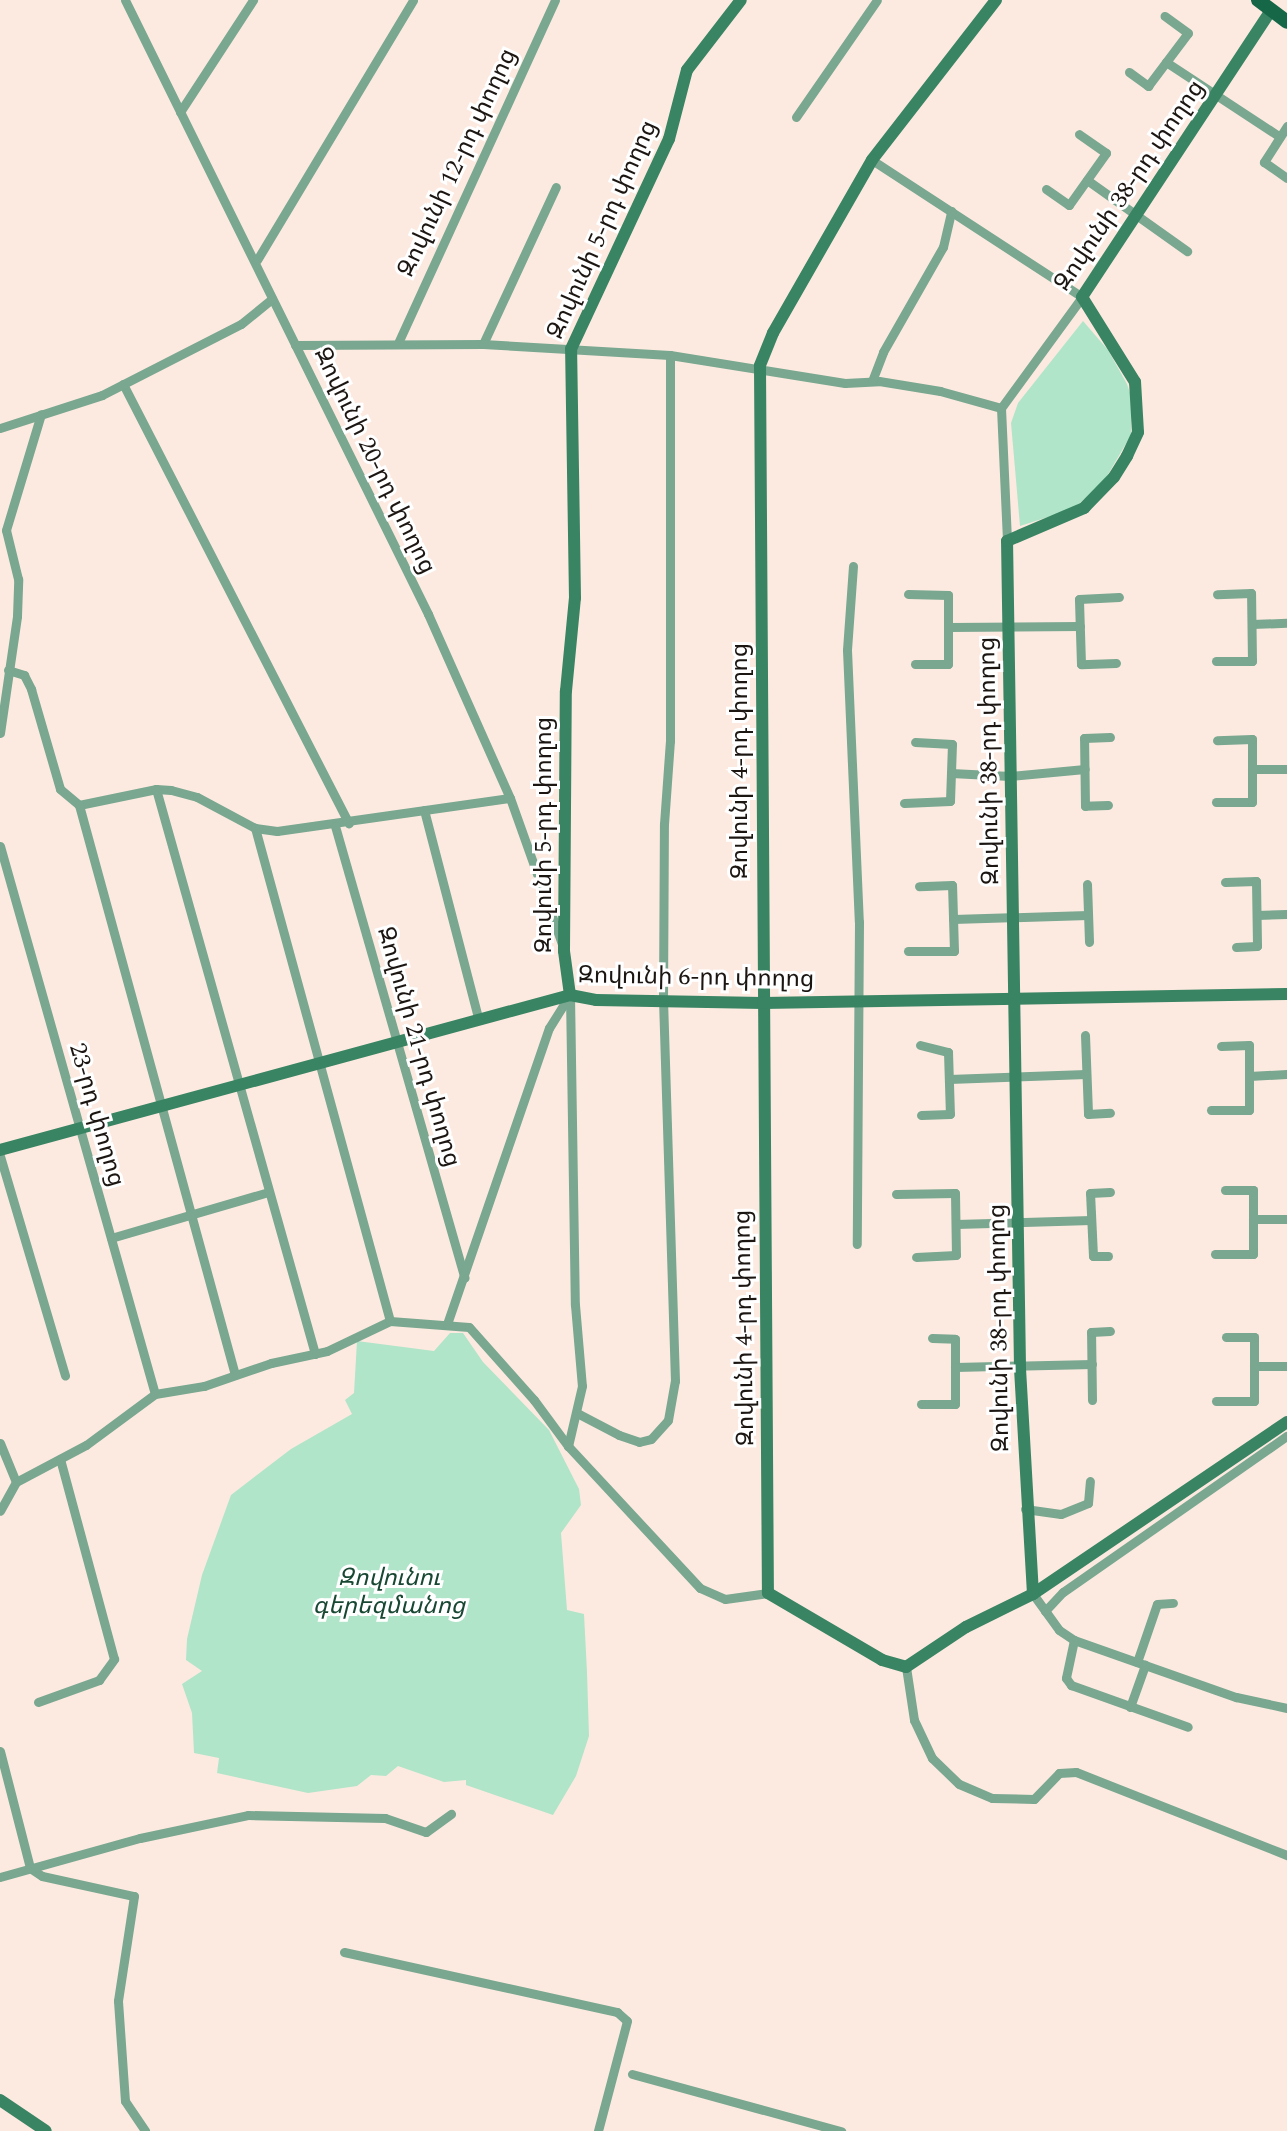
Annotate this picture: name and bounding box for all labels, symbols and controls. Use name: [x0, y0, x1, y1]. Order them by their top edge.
street label: Զովունի 12-րդ փողոց: [392, 44, 524, 282]
street label: Զովունի 38-րդ փողոց: [1049, 75, 1211, 297]
street label: Զովունի 5-րդ փողոց: [542, 116, 664, 344]
street label: Զովունի 20-րդ փողոց: [307, 343, 441, 579]
street label: Զովունի 38-րդ փողոց: [973, 637, 1007, 885]
street label: Զովունի 4-րդ փողոց: [727, 643, 755, 879]
street label: Զովունի 5-րդ փողոց: [531, 717, 559, 953]
street label: Զովունի 21-րդ փողոց: [370, 924, 466, 1170]
street label: Զովունի 6-րդ փողոց: [578, 962, 814, 994]
street label: 23-րդ փողոց: [62, 1040, 130, 1190]
street label: Զովունի 38-րդ փողոց: [983, 1204, 1017, 1452]
street label: Զովունի 4-րդ փողոց: [729, 1210, 761, 1446]
park label: Զովունու գերեզմանոց: [313, 1565, 465, 1621]

